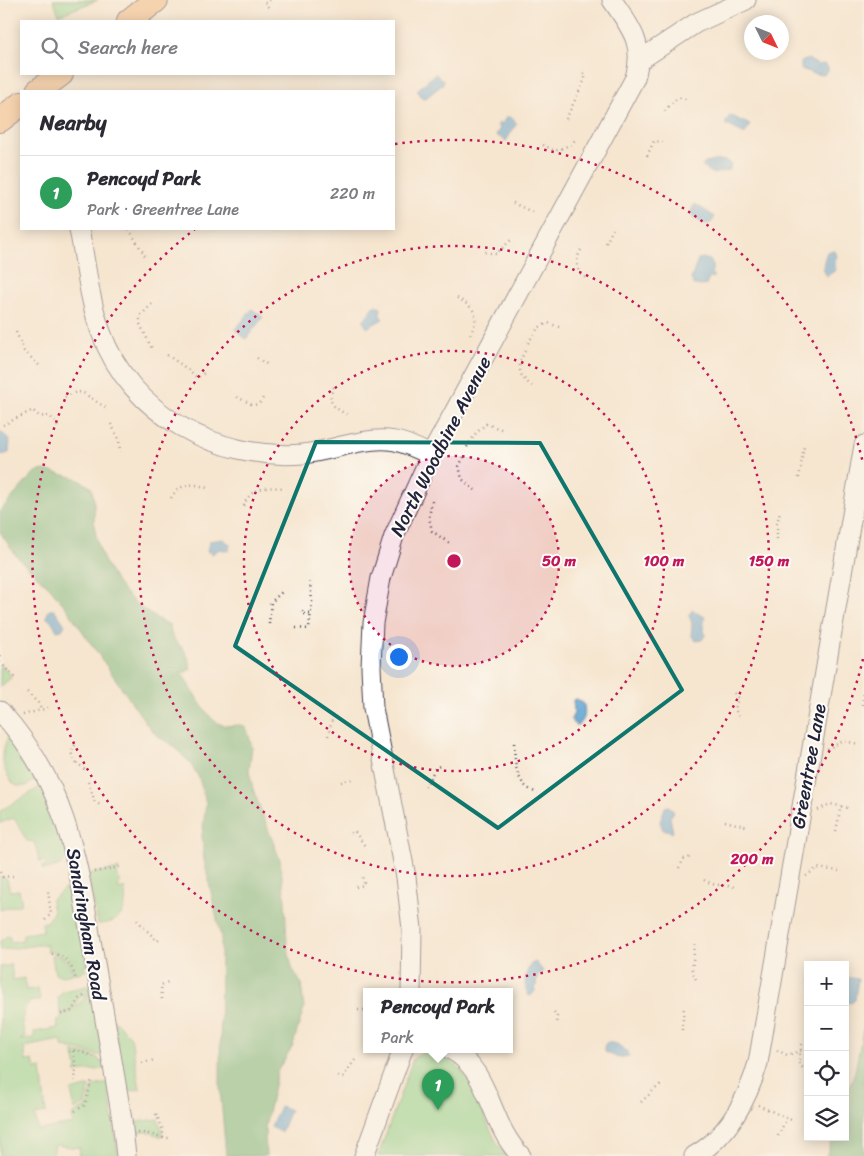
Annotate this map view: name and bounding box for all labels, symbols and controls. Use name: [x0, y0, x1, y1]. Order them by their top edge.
north arrow: [744, 15, 789, 60]
search box: [20, 20, 395, 75]
text: Search here: [78, 31, 178, 64]
icon: search: [38, 34, 66, 62]
text: Nearby: [40, 104, 106, 142]
text: Pencoyd Park: [87, 162, 201, 195]
text: 1: [53, 179, 59, 208]
text: 220 m: [330, 179, 375, 208]
text: Park · Greentree Lane: [87, 195, 239, 224]
street label: North Woodbine Avenue: [381, 350, 500, 542]
text: 50 m: [542, 548, 577, 574]
text: 100 m: [644, 548, 685, 574]
text: 150 m: [749, 548, 790, 574]
centre of rings: [445, 552, 463, 570]
your location: [386, 644, 412, 670]
street label: Greentree Lane: [781, 701, 836, 831]
street label: Sandringham Road: [57, 845, 116, 1004]
text: 200 m: [729, 846, 774, 872]
map controls: [804, 961, 849, 1141]
button: +: [804, 961, 849, 1006]
popup: [363, 988, 513, 1053]
text: Pencoyd Park: [381, 990, 495, 1023]
button: −: [804, 1006, 849, 1051]
text: Park: [381, 1023, 414, 1052]
button: locate: [804, 1051, 849, 1096]
pin: 1: [422, 1069, 454, 1110]
button: layers: [804, 1096, 849, 1141]

